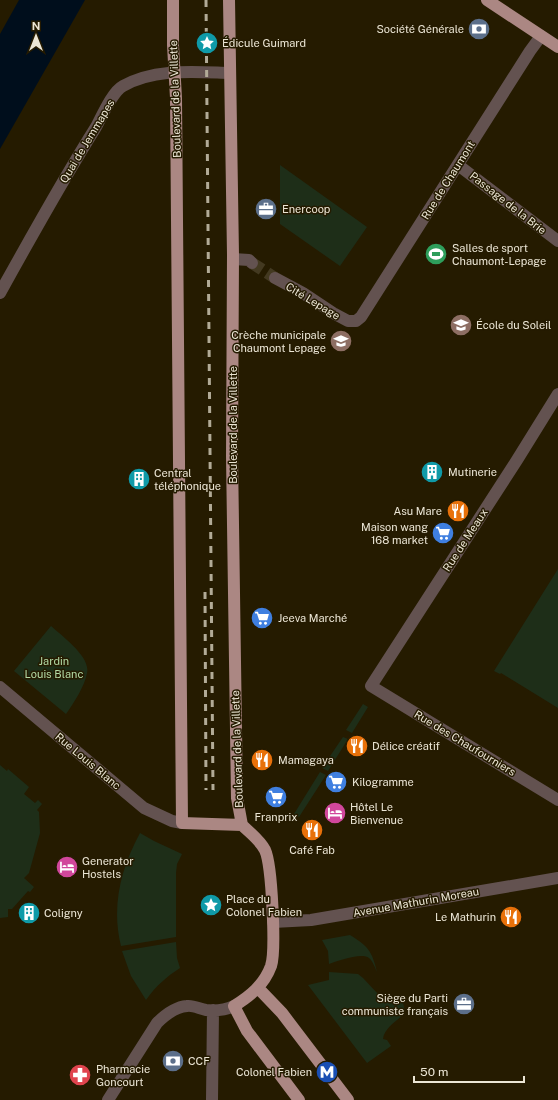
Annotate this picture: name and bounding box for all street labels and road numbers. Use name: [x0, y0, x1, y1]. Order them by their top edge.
street label: Boulevard de la Villette: [167, 40, 183, 158]
street label: Quai de Jemmapes: [57, 97, 117, 185]
street label: Rue de Chaumont: [419, 138, 477, 222]
street label: Passage de la Brie: [467, 169, 549, 237]
street label: Cité Lepage: [284, 280, 342, 322]
street label: Boulevard de la Villette: [227, 366, 239, 484]
street label: Rue de Meaux: [440, 506, 490, 574]
street label: Boulevard de la Villette: [229, 690, 245, 808]
street label: Rue des Chaufourniers: [412, 708, 518, 778]
street label: Rue Louis Blanc: [53, 730, 123, 792]
street label: Avenue Mathurin Moreau: [352, 885, 480, 919]

